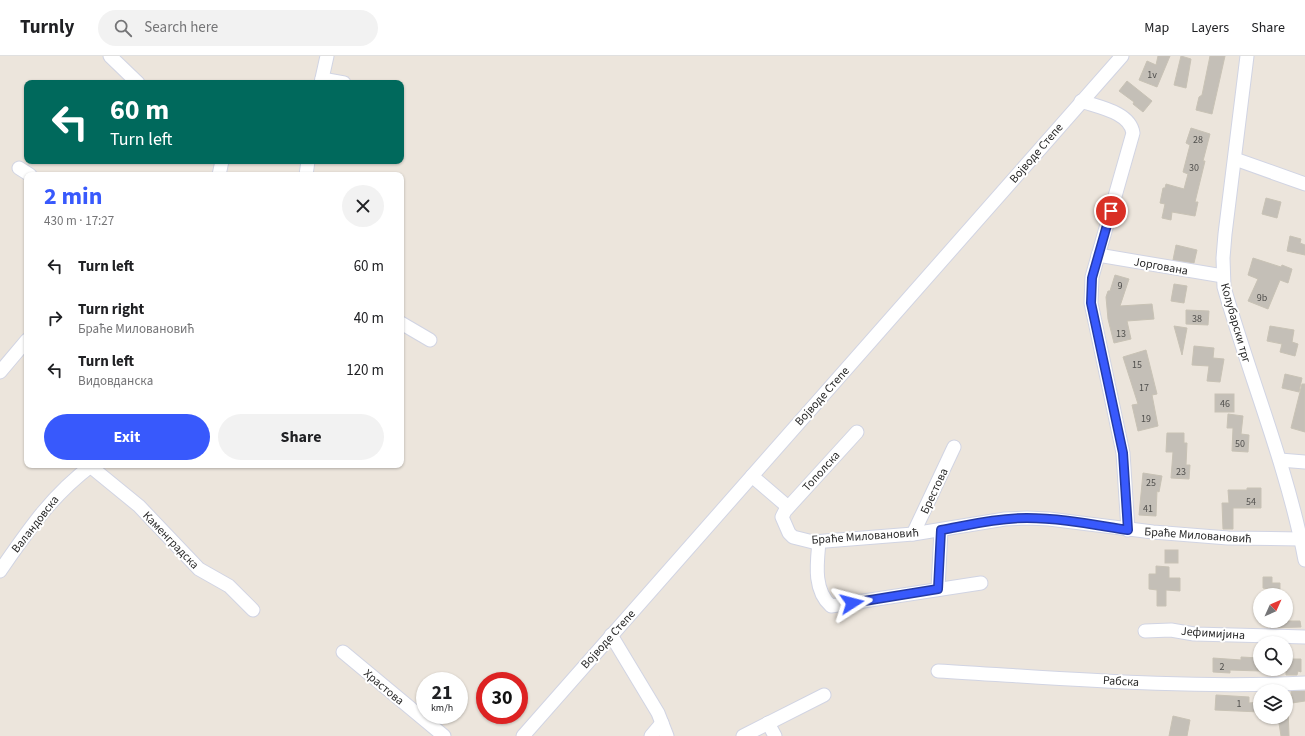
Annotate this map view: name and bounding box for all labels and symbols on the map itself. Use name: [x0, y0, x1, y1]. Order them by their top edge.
house number: 1v: [1147, 68, 1157, 82]
street label: Војводе Степе: [1006, 120, 1067, 187]
house number: 28: [1193, 133, 1203, 147]
house number: 30: [1189, 161, 1199, 175]
pin: [1094, 194, 1128, 228]
street label: Јоргована: [1132, 253, 1189, 280]
house number: 9: [1118, 279, 1123, 293]
street label: Колубарски трг: [1216, 281, 1255, 365]
house number: 9b: [1257, 291, 1268, 305]
house number: 38: [1192, 312, 1202, 326]
house number: 13: [1116, 327, 1126, 341]
house number: 15: [1132, 358, 1142, 372]
street label: Војводе Степе: [791, 363, 854, 430]
house number: 17: [1139, 381, 1149, 395]
house number: 46: [1220, 397, 1230, 411]
house number: 19: [1141, 412, 1151, 426]
house number: 50: [1235, 437, 1245, 451]
street label: Тополска: [799, 447, 844, 495]
street label: Брестова: [916, 465, 952, 517]
house number: 23: [1176, 465, 1186, 479]
house number: 25: [1146, 476, 1156, 490]
street label: Валандовска: [8, 492, 63, 557]
house number: 54: [1246, 495, 1256, 509]
house number: 41: [1143, 502, 1153, 516]
street label: Каменградска: [139, 508, 203, 573]
street label: Браће Миловановић: [1144, 523, 1252, 548]
street label: Браће Миловановић: [811, 524, 919, 549]
position arrow: [831, 582, 873, 624]
north arrow: [1253, 588, 1293, 628]
street label: Војводе Степе: [577, 606, 640, 673]
street label: Јефимијина: [1180, 623, 1246, 644]
house number: 2: [1220, 660, 1225, 674]
street label: Храстова: [360, 665, 408, 709]
speed limit sign: 30: [476, 672, 528, 724]
street label: Рабска: [1102, 672, 1139, 691]
house number: 1: [1237, 697, 1242, 711]

